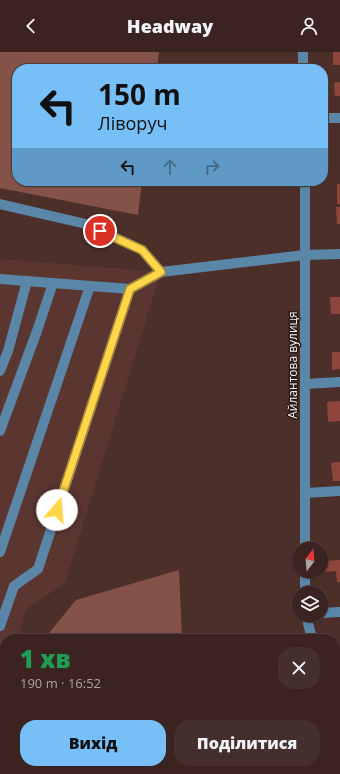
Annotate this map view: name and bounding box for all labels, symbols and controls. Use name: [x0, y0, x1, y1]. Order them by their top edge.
text: Headway: [127, 14, 213, 38]
icon: back: [20, 15, 42, 37]
icon: person: [298, 15, 320, 37]
text: 150 m: [98, 75, 181, 113]
icon: left: [32, 80, 84, 132]
text: Ліворуч: [98, 111, 167, 135]
icon: left: [117, 156, 139, 178]
icon: ahead: [159, 156, 181, 178]
icon: right: [201, 156, 223, 178]
pin: [83, 214, 117, 248]
icon: arrive: [89, 220, 111, 242]
street label: Айлантова вулиця: [284, 311, 301, 419]
position arrow: [36, 489, 78, 531]
north arrow: [292, 542, 328, 578]
map controls: [292, 542, 328, 622]
button: layers: [292, 586, 328, 622]
text: 1 хв: [20, 642, 71, 675]
button: close: [278, 647, 320, 689]
text: 190 m · 16:52: [20, 674, 101, 692]
button: Вихід: [20, 720, 166, 766]
button: Поділитися: [174, 720, 320, 766]

